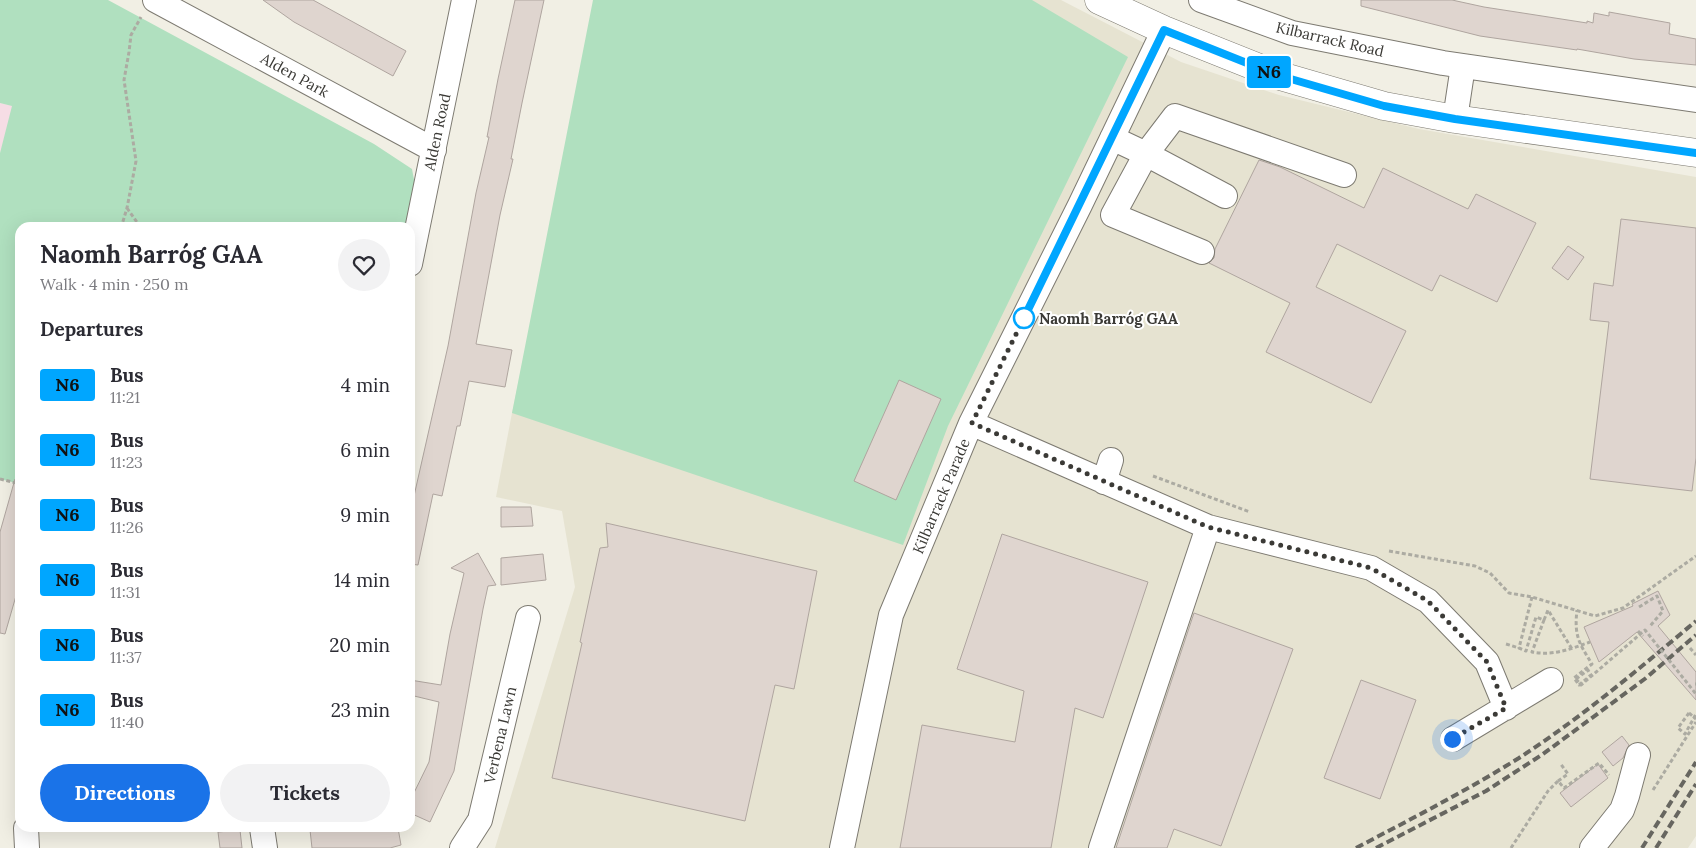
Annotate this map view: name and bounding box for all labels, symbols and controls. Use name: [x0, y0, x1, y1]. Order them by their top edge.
street label: Kilbarrack Road: [1274, 17, 1386, 61]
street label: Alden Park: [257, 48, 332, 101]
line badge: N6: [1246, 56, 1292, 88]
text: N6: [1257, 60, 1281, 83]
street label: Alden Road: [419, 92, 454, 173]
text: Naomh Barróg GAA: [40, 239, 262, 270]
button: heart: [338, 239, 390, 291]
text: Walk · 4 min · 250 m: [40, 274, 188, 294]
marker: Naomh Barróg GAA: [1013, 307, 1035, 329]
place label: Naomh Barróg GAA: [1039, 309, 1178, 328]
text: Departures: [40, 317, 143, 341]
text: Bus: [110, 363, 143, 387]
text: N6: [55, 373, 80, 396]
text: 4 min: [341, 373, 390, 397]
text: 11:21: [110, 387, 140, 407]
text: Bus: [110, 428, 143, 452]
street label: Kilbarrack Parade: [908, 435, 974, 557]
text: N6: [55, 438, 80, 461]
text: 6 min: [340, 438, 390, 462]
text: 11:23: [110, 452, 143, 472]
text: Bus: [110, 493, 143, 517]
text: N6: [55, 503, 80, 526]
text: 9 min: [340, 503, 390, 527]
text: 11:26: [110, 517, 144, 537]
text: Bus: [110, 558, 143, 582]
text: N6: [55, 568, 80, 591]
text: 14 min: [334, 568, 390, 592]
text: 11:31: [110, 582, 140, 602]
text: Bus: [110, 623, 143, 647]
text: N6: [55, 633, 80, 656]
text: 20 min: [329, 633, 390, 657]
text: 11:37: [110, 647, 142, 667]
street label: Verbena Lawn: [479, 685, 520, 786]
text: Bus: [110, 688, 143, 712]
text: N6: [55, 698, 80, 721]
text: 23 min: [331, 698, 390, 722]
text: 11:40: [110, 712, 144, 732]
your location: [1440, 727, 1465, 752]
button: Directions: [40, 764, 210, 822]
button: Tickets: [220, 764, 390, 822]

